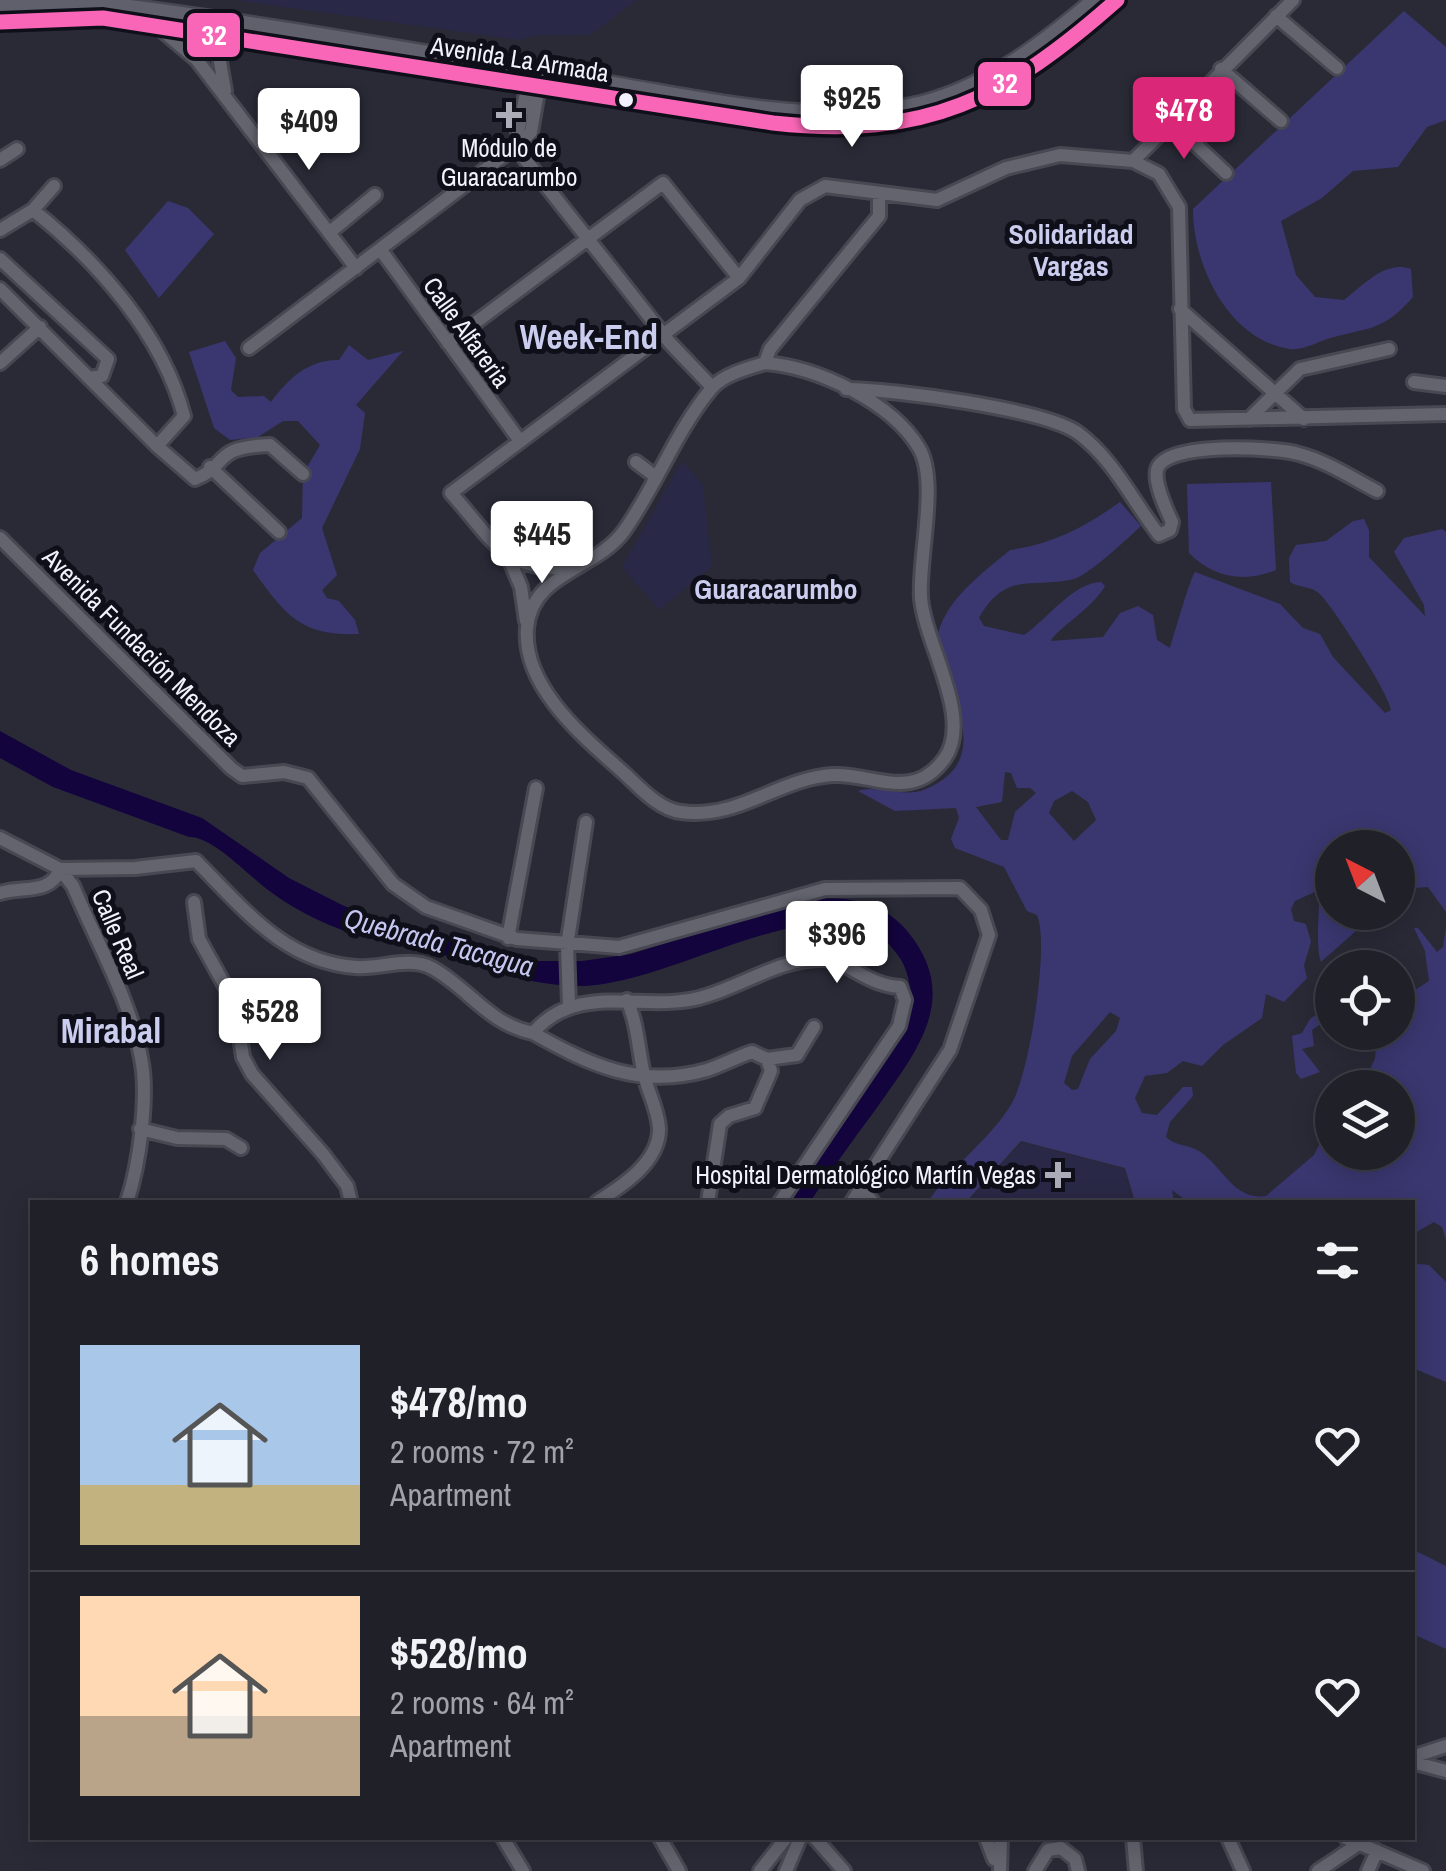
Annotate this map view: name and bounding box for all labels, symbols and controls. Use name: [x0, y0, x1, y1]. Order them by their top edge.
line badge: 32: [185, 11, 242, 59]
text: 32: [201, 16, 227, 54]
street label: Avenida La Armada: [428, 28, 612, 90]
line badge: 32: [976, 60, 1033, 108]
text: 32: [992, 64, 1018, 102]
pin: $925: [793, 65, 911, 150]
text: $925: [823, 76, 881, 119]
pin: $478: [1125, 77, 1243, 162]
pin: $409: [250, 88, 368, 173]
text: $478: [1155, 88, 1213, 131]
unlabelled marker: [616, 90, 636, 110]
text: $409: [280, 99, 338, 142]
marker: Módulo de Guaracarumbo: [496, 102, 522, 128]
place label: Módulo de Guaracarumbo: [441, 131, 577, 194]
district label: Solidaridad Vargas: [1008, 215, 1134, 285]
street label: Calle Alfareria: [415, 270, 519, 395]
district label: Week-End: [520, 313, 658, 360]
pin: $445: [483, 501, 601, 586]
text: $445: [513, 512, 571, 555]
street label: Avenida Fundación Mendoza: [35, 540, 249, 754]
district label: Guaracarumbo: [694, 570, 858, 608]
north arrow: [1315, 830, 1415, 930]
map controls: [1315, 830, 1415, 1170]
street label: Calle Real: [84, 884, 152, 984]
water label: Quebrada Tacagua: [340, 899, 538, 985]
pin: $396: [778, 901, 896, 986]
text: $396: [808, 912, 866, 955]
button: locate: [1315, 950, 1415, 1050]
pin: $528: [211, 978, 329, 1063]
text: $528: [241, 989, 299, 1032]
district label: Mirabal: [61, 1007, 161, 1054]
button: layers: [1315, 1070, 1415, 1170]
place label: Hospital Dermatológico Martín Vegas: [695, 1158, 1036, 1192]
marker: Hospital Dermatológico Martín Vegas: [1045, 1162, 1071, 1188]
text: 6 homes: [80, 1232, 220, 1288]
icon: filters: [1310, 1233, 1365, 1288]
text: $478/mo: [390, 1374, 528, 1430]
icon: home: [160, 1385, 280, 1505]
icon: heart: [1310, 1418, 1365, 1473]
text: 2 rooms · 72 m²: [390, 1430, 574, 1473]
text: Apartment: [390, 1473, 511, 1516]
text: $528/mo: [390, 1625, 528, 1681]
icon: home: [160, 1636, 280, 1756]
icon: heart: [1310, 1669, 1365, 1724]
text: 2 rooms · 64 m²: [390, 1681, 574, 1724]
text: Apartment: [390, 1724, 511, 1767]

